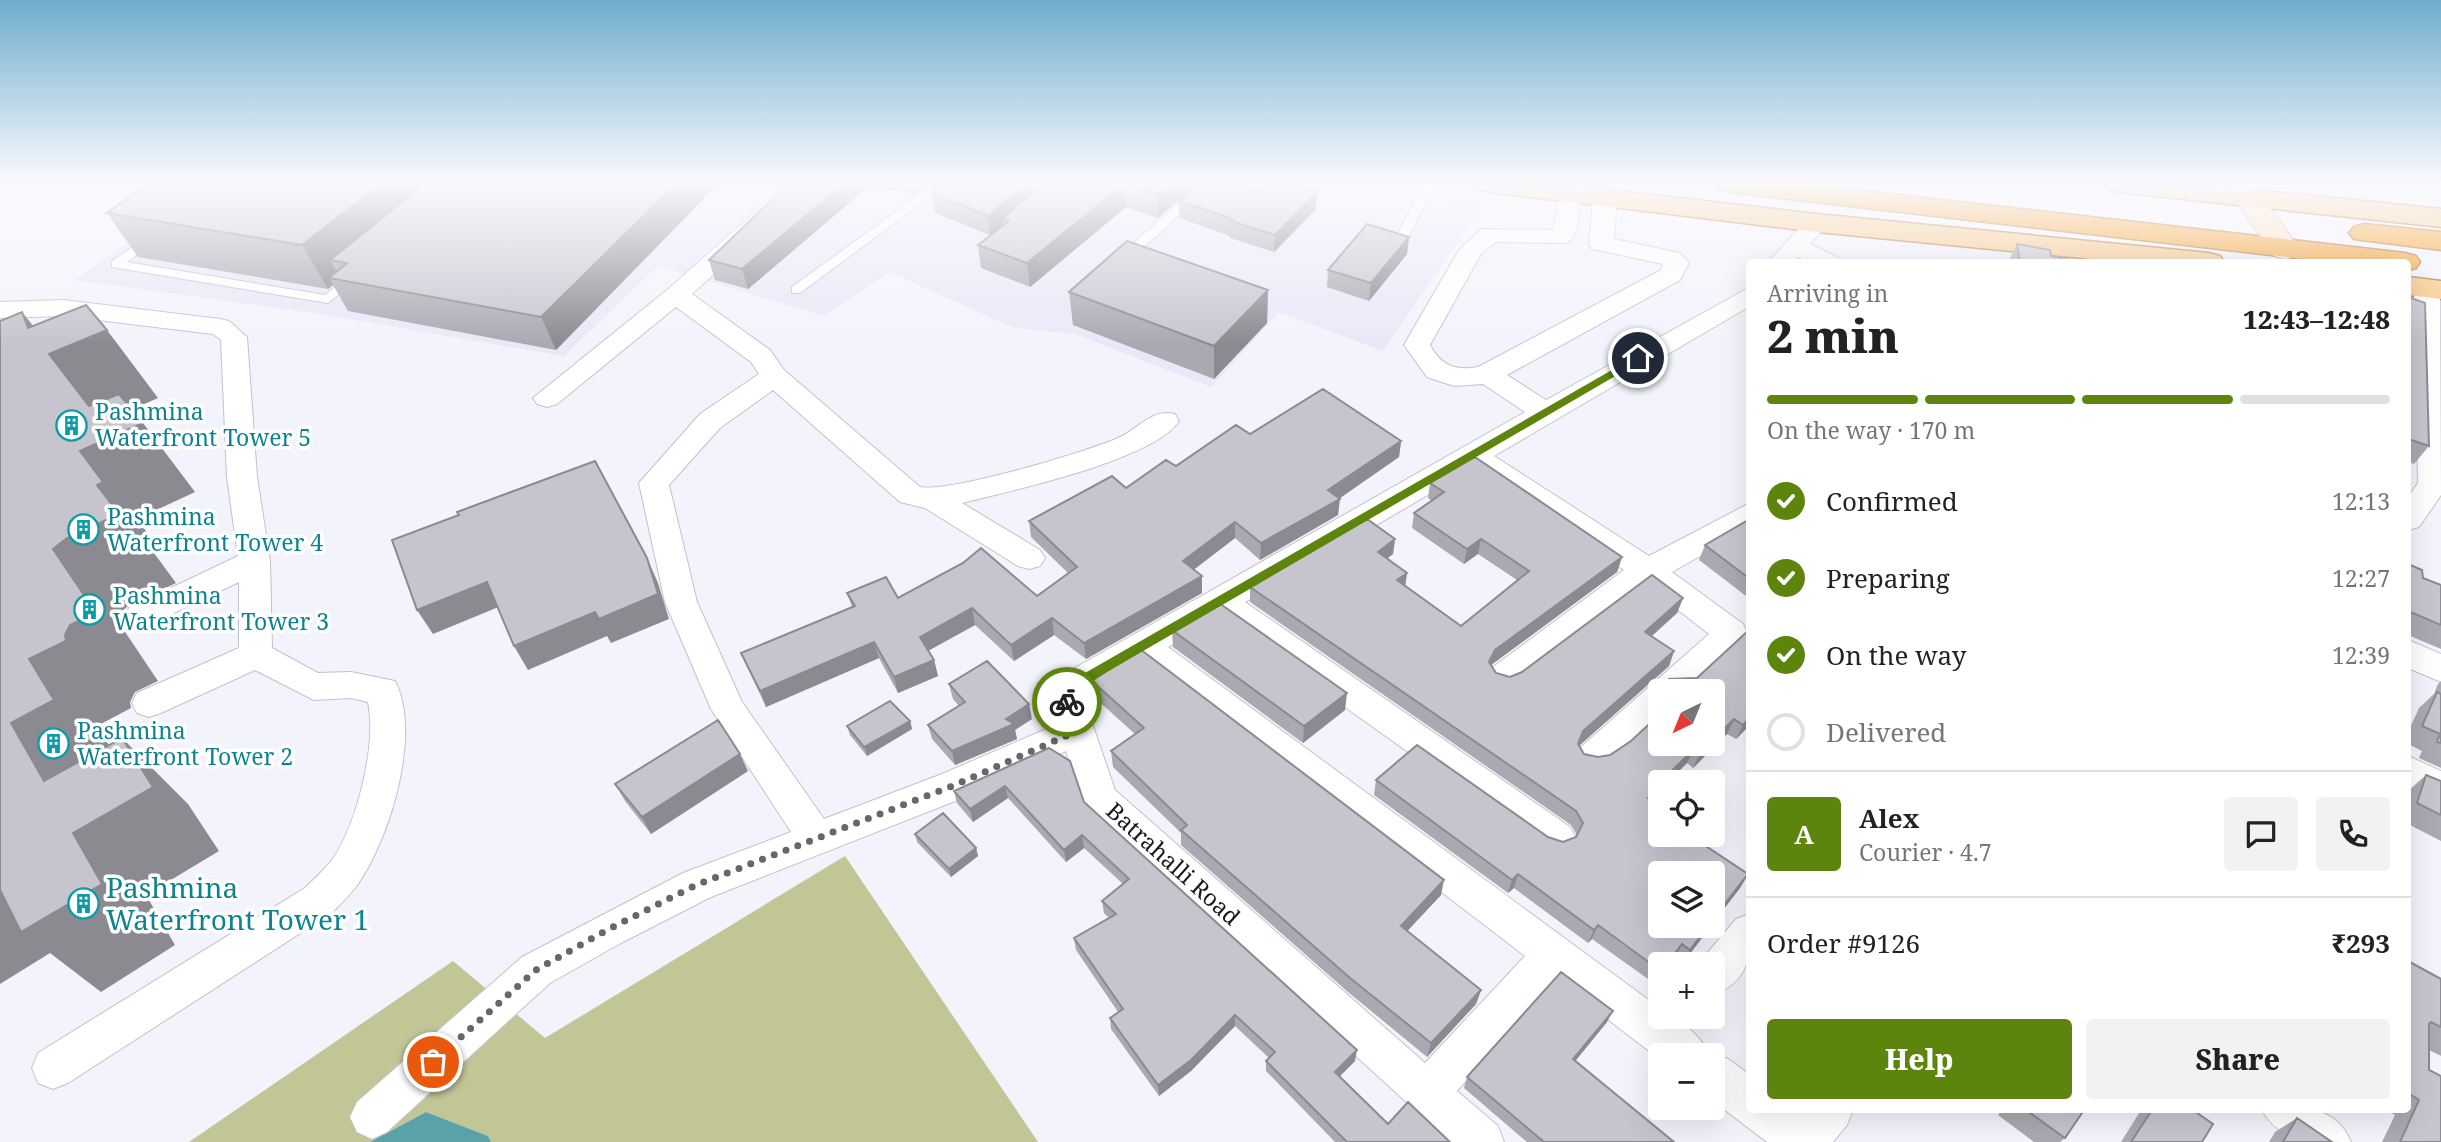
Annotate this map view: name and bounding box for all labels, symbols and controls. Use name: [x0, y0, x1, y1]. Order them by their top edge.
text: Arriving in: [1767, 277, 1888, 309]
text: 12:43–12:48: [2243, 301, 2390, 337]
text: 2 min: [1767, 304, 1899, 366]
pin: [1608, 328, 1668, 388]
icon: home: [1619, 339, 1657, 377]
place label: Pashmina Waterfront Tower 5: [95, 395, 311, 453]
building icon: Pashmina Waterfront Tower 5: [55, 408, 89, 442]
text: On the way · 170 m: [1767, 414, 1975, 446]
icon: check: [1767, 482, 1805, 520]
text: Confirmed: [1826, 483, 1958, 519]
text: 12:13: [2332, 485, 2390, 517]
place label: Pashmina Waterfront Tower 4: [107, 500, 323, 558]
building icon: Pashmina Waterfront Tower 4: [67, 513, 101, 547]
icon: check: [1767, 559, 1805, 597]
text: Preparing: [1826, 560, 1950, 596]
text: 12:27: [2332, 562, 2390, 594]
place label: Pashmina Waterfront Tower 3: [113, 579, 329, 637]
building icon: Pashmina Waterfront Tower 3: [73, 592, 107, 626]
icon: check: [1767, 636, 1805, 674]
text: On the way: [1826, 637, 1966, 673]
text: 12:39: [2332, 639, 2390, 671]
courier: [1032, 667, 1102, 737]
north arrow: [1648, 679, 1726, 756]
map controls: [1648, 679, 1725, 1120]
icon: bike: [1048, 683, 1086, 721]
place label: Pashmina Waterfront Tower 2: [77, 714, 293, 772]
text: Delivered: [1826, 714, 1946, 750]
building icon: Pashmina Waterfront Tower 2: [37, 727, 71, 761]
button: locate: [1648, 770, 1725, 847]
street label: Batrahalli Road: [1100, 794, 1248, 932]
button: chat: [2224, 797, 2298, 871]
button: phone: [2316, 797, 2390, 871]
text: Alex: [1859, 800, 1919, 836]
text: A: [1794, 816, 1814, 852]
text: Courier · 4.7: [1859, 836, 1992, 868]
button: layers: [1648, 861, 1725, 938]
place label: Pashmina Waterfront Tower 1: [106, 868, 369, 938]
building icon: Pashmina Waterfront Tower 1: [66, 887, 100, 921]
text: Order #9126: [1767, 925, 1920, 961]
text: ₹293: [2331, 925, 2390, 961]
button: +: [1648, 952, 1725, 1029]
button: Help: [1767, 1019, 2072, 1099]
button: Share: [2086, 1019, 2390, 1099]
pin: [403, 1032, 463, 1092]
icon: bag: [414, 1043, 452, 1081]
button: −: [1648, 1043, 1725, 1120]

